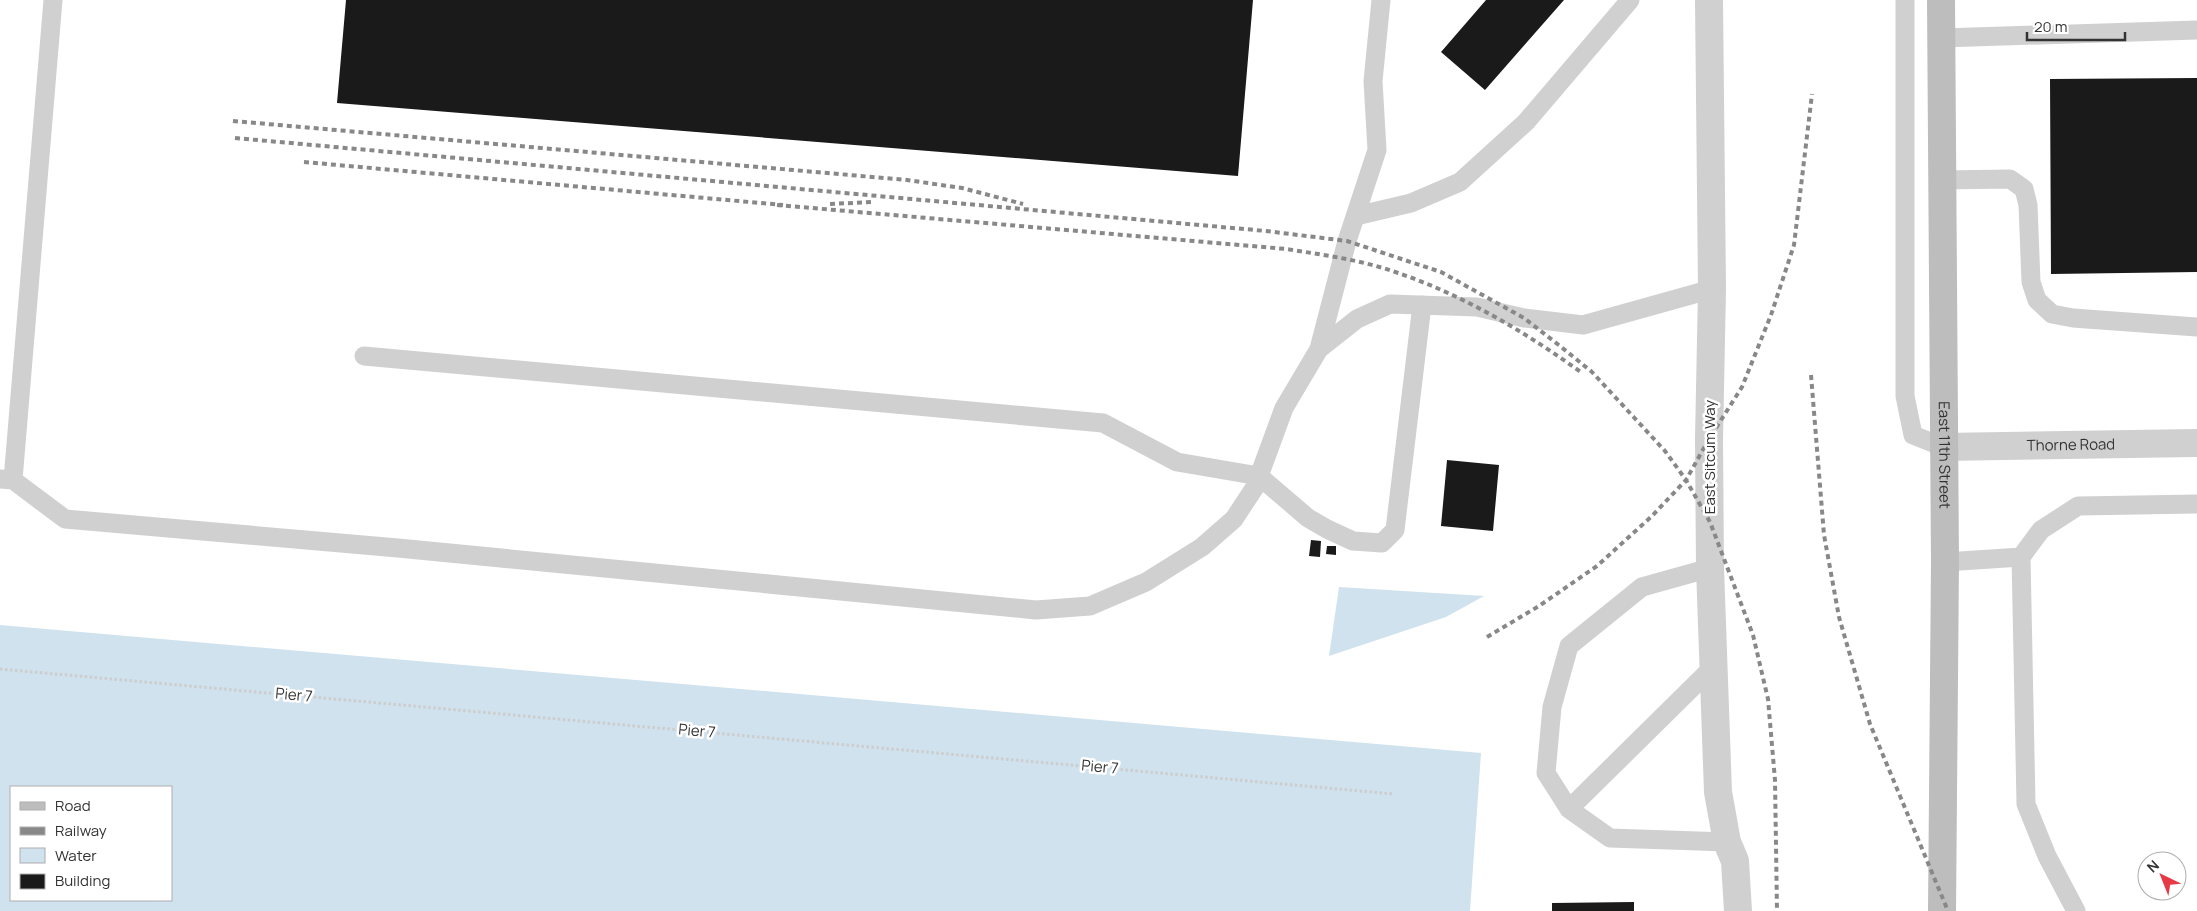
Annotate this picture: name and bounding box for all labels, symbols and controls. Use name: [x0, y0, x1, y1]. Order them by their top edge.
scale bar: [2027, 10, 2124, 42]
text: 20 m: [2034, 16, 2067, 37]
street label: East Sitcum Way: [1699, 400, 1720, 514]
street label: East 11th Street: [1934, 401, 1956, 509]
street label: Thorne Road: [2027, 433, 2115, 456]
street label: Pier 7: [275, 682, 314, 707]
street label: Pier 7: [678, 718, 717, 743]
street label: Pier 7: [1081, 754, 1120, 779]
legend: [10, 786, 172, 901]
text: Road: [55, 795, 91, 816]
text: Railway: [55, 820, 107, 841]
text: Water: [55, 845, 97, 866]
north arrow: [2137, 851, 2187, 901]
text: N: [2143, 856, 2163, 877]
text: Building: [55, 870, 110, 891]

